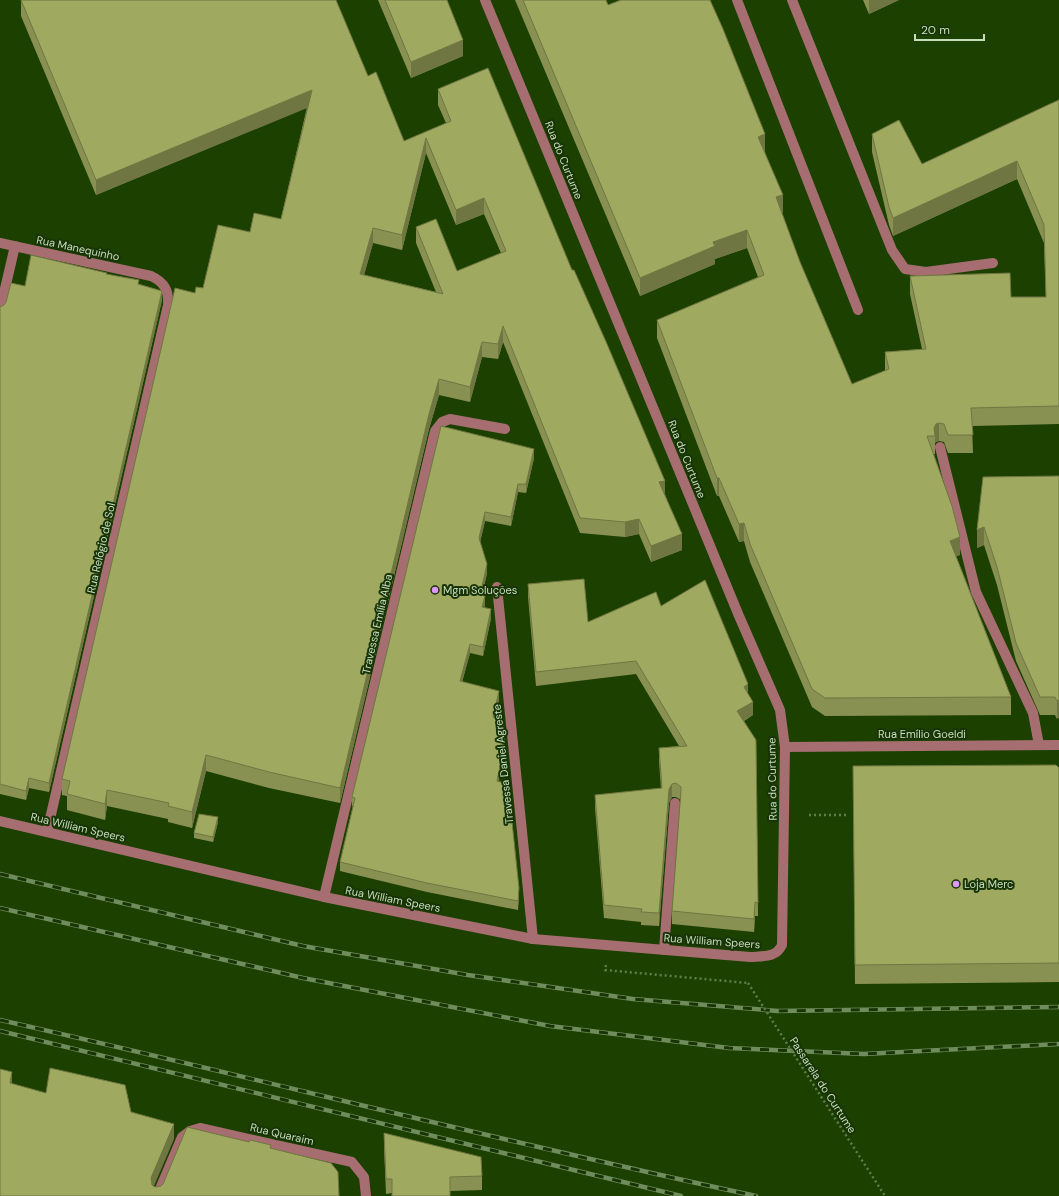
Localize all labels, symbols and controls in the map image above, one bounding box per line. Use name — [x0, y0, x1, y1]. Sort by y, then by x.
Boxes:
scale bar — [915, 16, 984, 42]
text: 20 m — [921, 22, 950, 38]
street label: Rua do Curtume — [542, 119, 586, 201]
street label: Rua Manequinho — [35, 232, 121, 264]
street label: Rua do Curtume — [665, 418, 709, 500]
street label: Rua Relógio de Sol — [84, 501, 118, 595]
street label: Travessa Emília Alba — [359, 573, 395, 675]
place label: Mgm Soluções — [443, 583, 517, 597]
marker: Mgm Soluções — [430, 585, 440, 595]
street label: Travessa Daniel Agreste — [490, 703, 516, 825]
street label: Rua Emílio Goeldi — [878, 727, 966, 741]
street label: Rua do Curtume — [764, 737, 780, 821]
street label: Rua William Speers — [29, 809, 127, 845]
place label: Loja Merc — [964, 877, 1013, 891]
marker: Loja Merc — [951, 879, 961, 889]
street label: Rua William Speers — [344, 883, 442, 915]
street label: Rua William Speers — [663, 931, 761, 951]
street label: Passarela do Curtume — [787, 1034, 859, 1136]
street label: Rua Quaraim — [249, 1120, 315, 1148]

